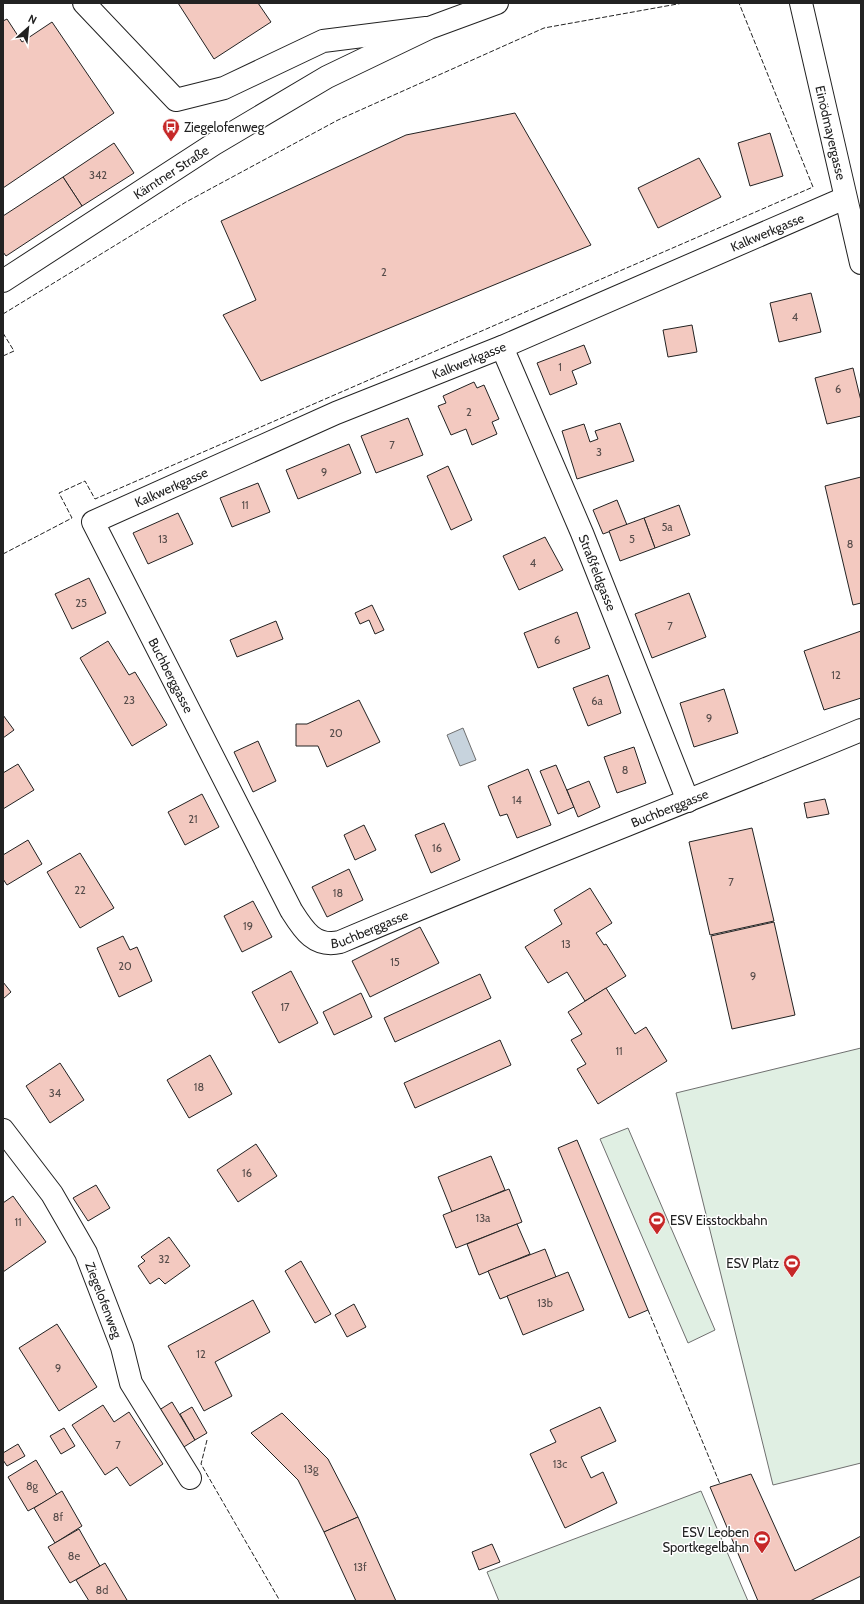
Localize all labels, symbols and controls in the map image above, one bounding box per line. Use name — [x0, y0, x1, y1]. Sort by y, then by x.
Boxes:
north arrow — [8, 8, 48, 48]
text: N — [26, 11, 39, 27]
street label: Einödmayergasse — [812, 84, 850, 182]
bus stop icon: Ziegelofenweg — [161, 117, 181, 142]
place label: Ziegelofenweg — [184, 119, 265, 135]
street label: Kärntner Straße — [130, 142, 212, 202]
house number: 342 — [89, 168, 107, 182]
street label: Kalkwerkgasse — [728, 209, 806, 255]
house number: 2 — [381, 265, 387, 279]
house number: 4 — [792, 310, 799, 324]
street label: Kalkwerkgasse — [430, 338, 509, 382]
house number: 1 — [558, 360, 562, 374]
house number: 6 — [835, 382, 841, 396]
house number: 2 — [466, 405, 472, 419]
house number: 7 — [389, 438, 395, 452]
house number: 3 — [596, 445, 602, 459]
street label: Kalkwerkgasse — [132, 464, 210, 510]
house number: 9 — [321, 465, 327, 479]
house number: 11 — [241, 498, 249, 512]
house number: 5a — [661, 520, 673, 534]
house number: 13 — [158, 532, 168, 546]
street label: Straßfeldgasse — [575, 532, 620, 613]
house number: 5 — [629, 532, 635, 546]
house number: 8 — [847, 537, 853, 551]
house number: 4 — [530, 556, 537, 570]
house number: 25 — [75, 596, 87, 610]
house number: 7 — [667, 619, 673, 633]
house number: 6 — [554, 633, 560, 647]
street label: Buchberggasse — [145, 635, 197, 716]
house number: 12 — [831, 668, 841, 682]
house number: 23 — [123, 693, 135, 707]
house number: 6a — [591, 694, 603, 708]
house number: 9 — [706, 711, 712, 725]
house number: 20 — [329, 726, 343, 740]
house number: 8 — [622, 763, 628, 777]
street label: Buchberggasse — [629, 785, 711, 831]
house number: 14 — [512, 793, 523, 807]
house number: 21 — [188, 812, 198, 826]
house number: 16 — [432, 841, 442, 855]
house number: 7 — [728, 875, 734, 889]
house number: 22 — [74, 883, 86, 897]
house number: 18 — [333, 886, 343, 900]
street label: Buchberggasse — [330, 906, 411, 951]
house number: 19 — [243, 919, 253, 933]
house number: 13 — [561, 937, 571, 951]
house number: 15 — [390, 955, 400, 969]
house number: 20 — [118, 959, 132, 973]
house number: 9 — [750, 969, 756, 983]
house number: 17 — [280, 1000, 290, 1014]
house number: 11 — [615, 1044, 623, 1058]
house number: 18 — [194, 1080, 204, 1094]
house number: 34 — [49, 1086, 62, 1100]
house number: 16 — [242, 1166, 252, 1180]
sports icon: ESV Eisstockbahn — [647, 1210, 667, 1235]
house number: 13a — [476, 1211, 491, 1225]
place label: ESV Eisstockbahn — [670, 1212, 768, 1228]
house number: 11 — [14, 1215, 22, 1229]
house number: 32 — [158, 1252, 170, 1266]
sports icon: ESV Platz — [782, 1253, 802, 1278]
place label: ESV Platz — [726, 1255, 779, 1271]
street label: Ziegelofenweg — [82, 1260, 126, 1341]
house number: 13b — [537, 1296, 553, 1310]
house number: 12 — [196, 1347, 206, 1361]
house number: 9 — [55, 1361, 61, 1375]
house number: 7 — [115, 1438, 121, 1452]
house number: 13c — [553, 1457, 567, 1471]
house number: 13g — [303, 1462, 319, 1476]
house number: 8g — [26, 1479, 39, 1493]
house number: 8f — [53, 1510, 64, 1524]
place label: ESV Leoben Sportkegelbahn — [662, 1524, 749, 1555]
sports icon: ESV Leoben Sportkegelbahn — [752, 1529, 772, 1554]
house number: 8e — [68, 1549, 81, 1563]
house number: 13f — [353, 1560, 367, 1574]
house number: 8d — [96, 1583, 108, 1597]

